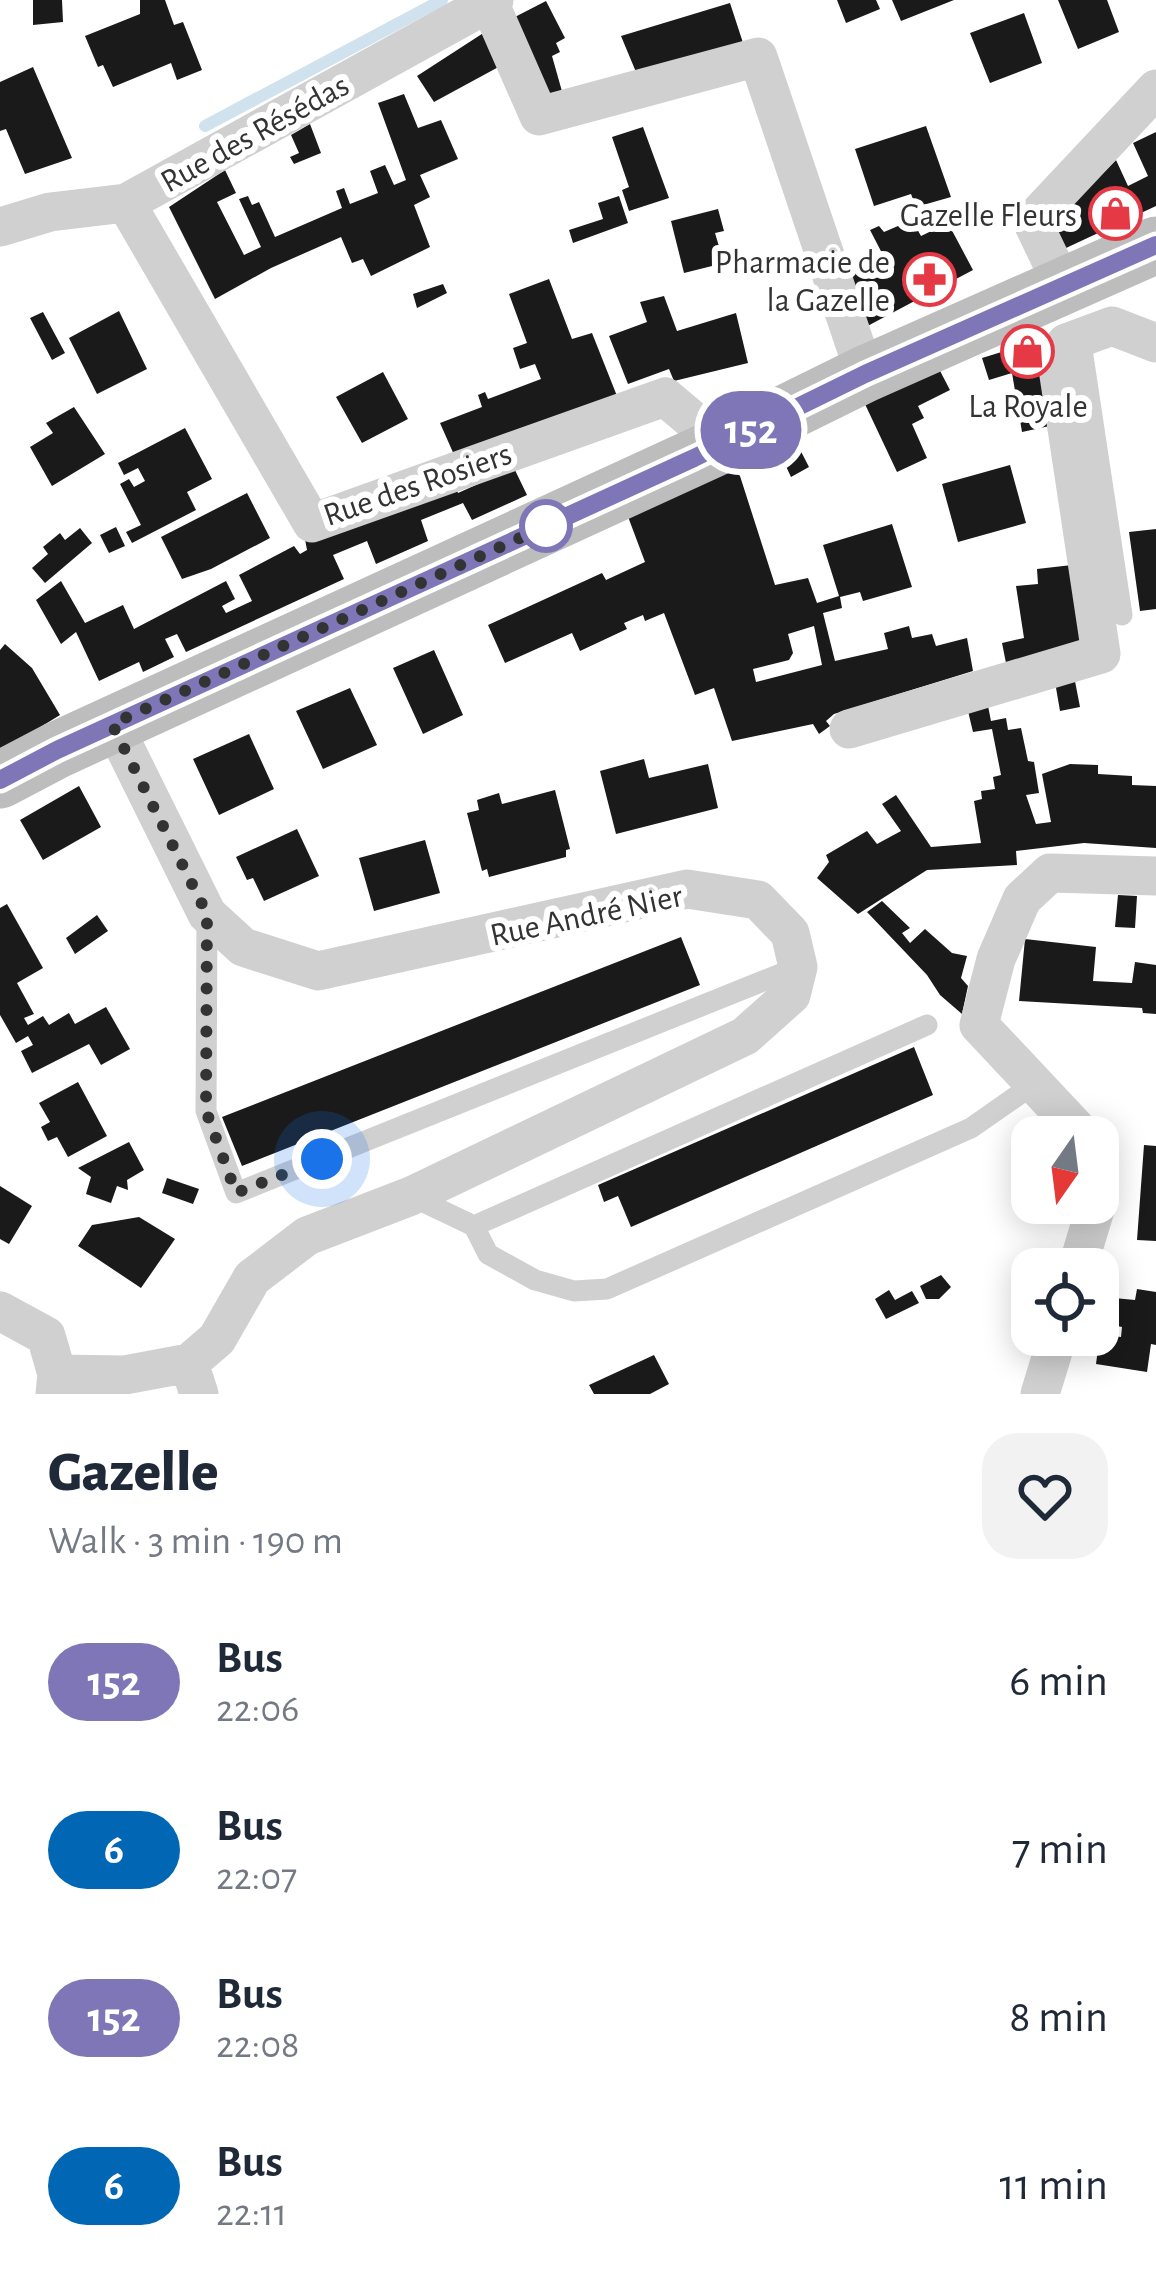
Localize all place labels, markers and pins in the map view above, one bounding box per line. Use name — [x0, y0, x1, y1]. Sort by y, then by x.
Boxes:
shop icon: Gazelle Fleurs — [1088, 186, 1144, 242]
place label: Gazelle Fleurs — [900, 200, 1077, 233]
place label: Pharmacie de la Gazelle — [715, 247, 890, 318]
pharmacy icon: Pharmacie de la Gazelle — [901, 252, 957, 308]
shop icon: La Royale — [1000, 323, 1056, 379]
place label: La Royale — [968, 391, 1088, 424]
unlabelled marker — [521, 501, 571, 551]

